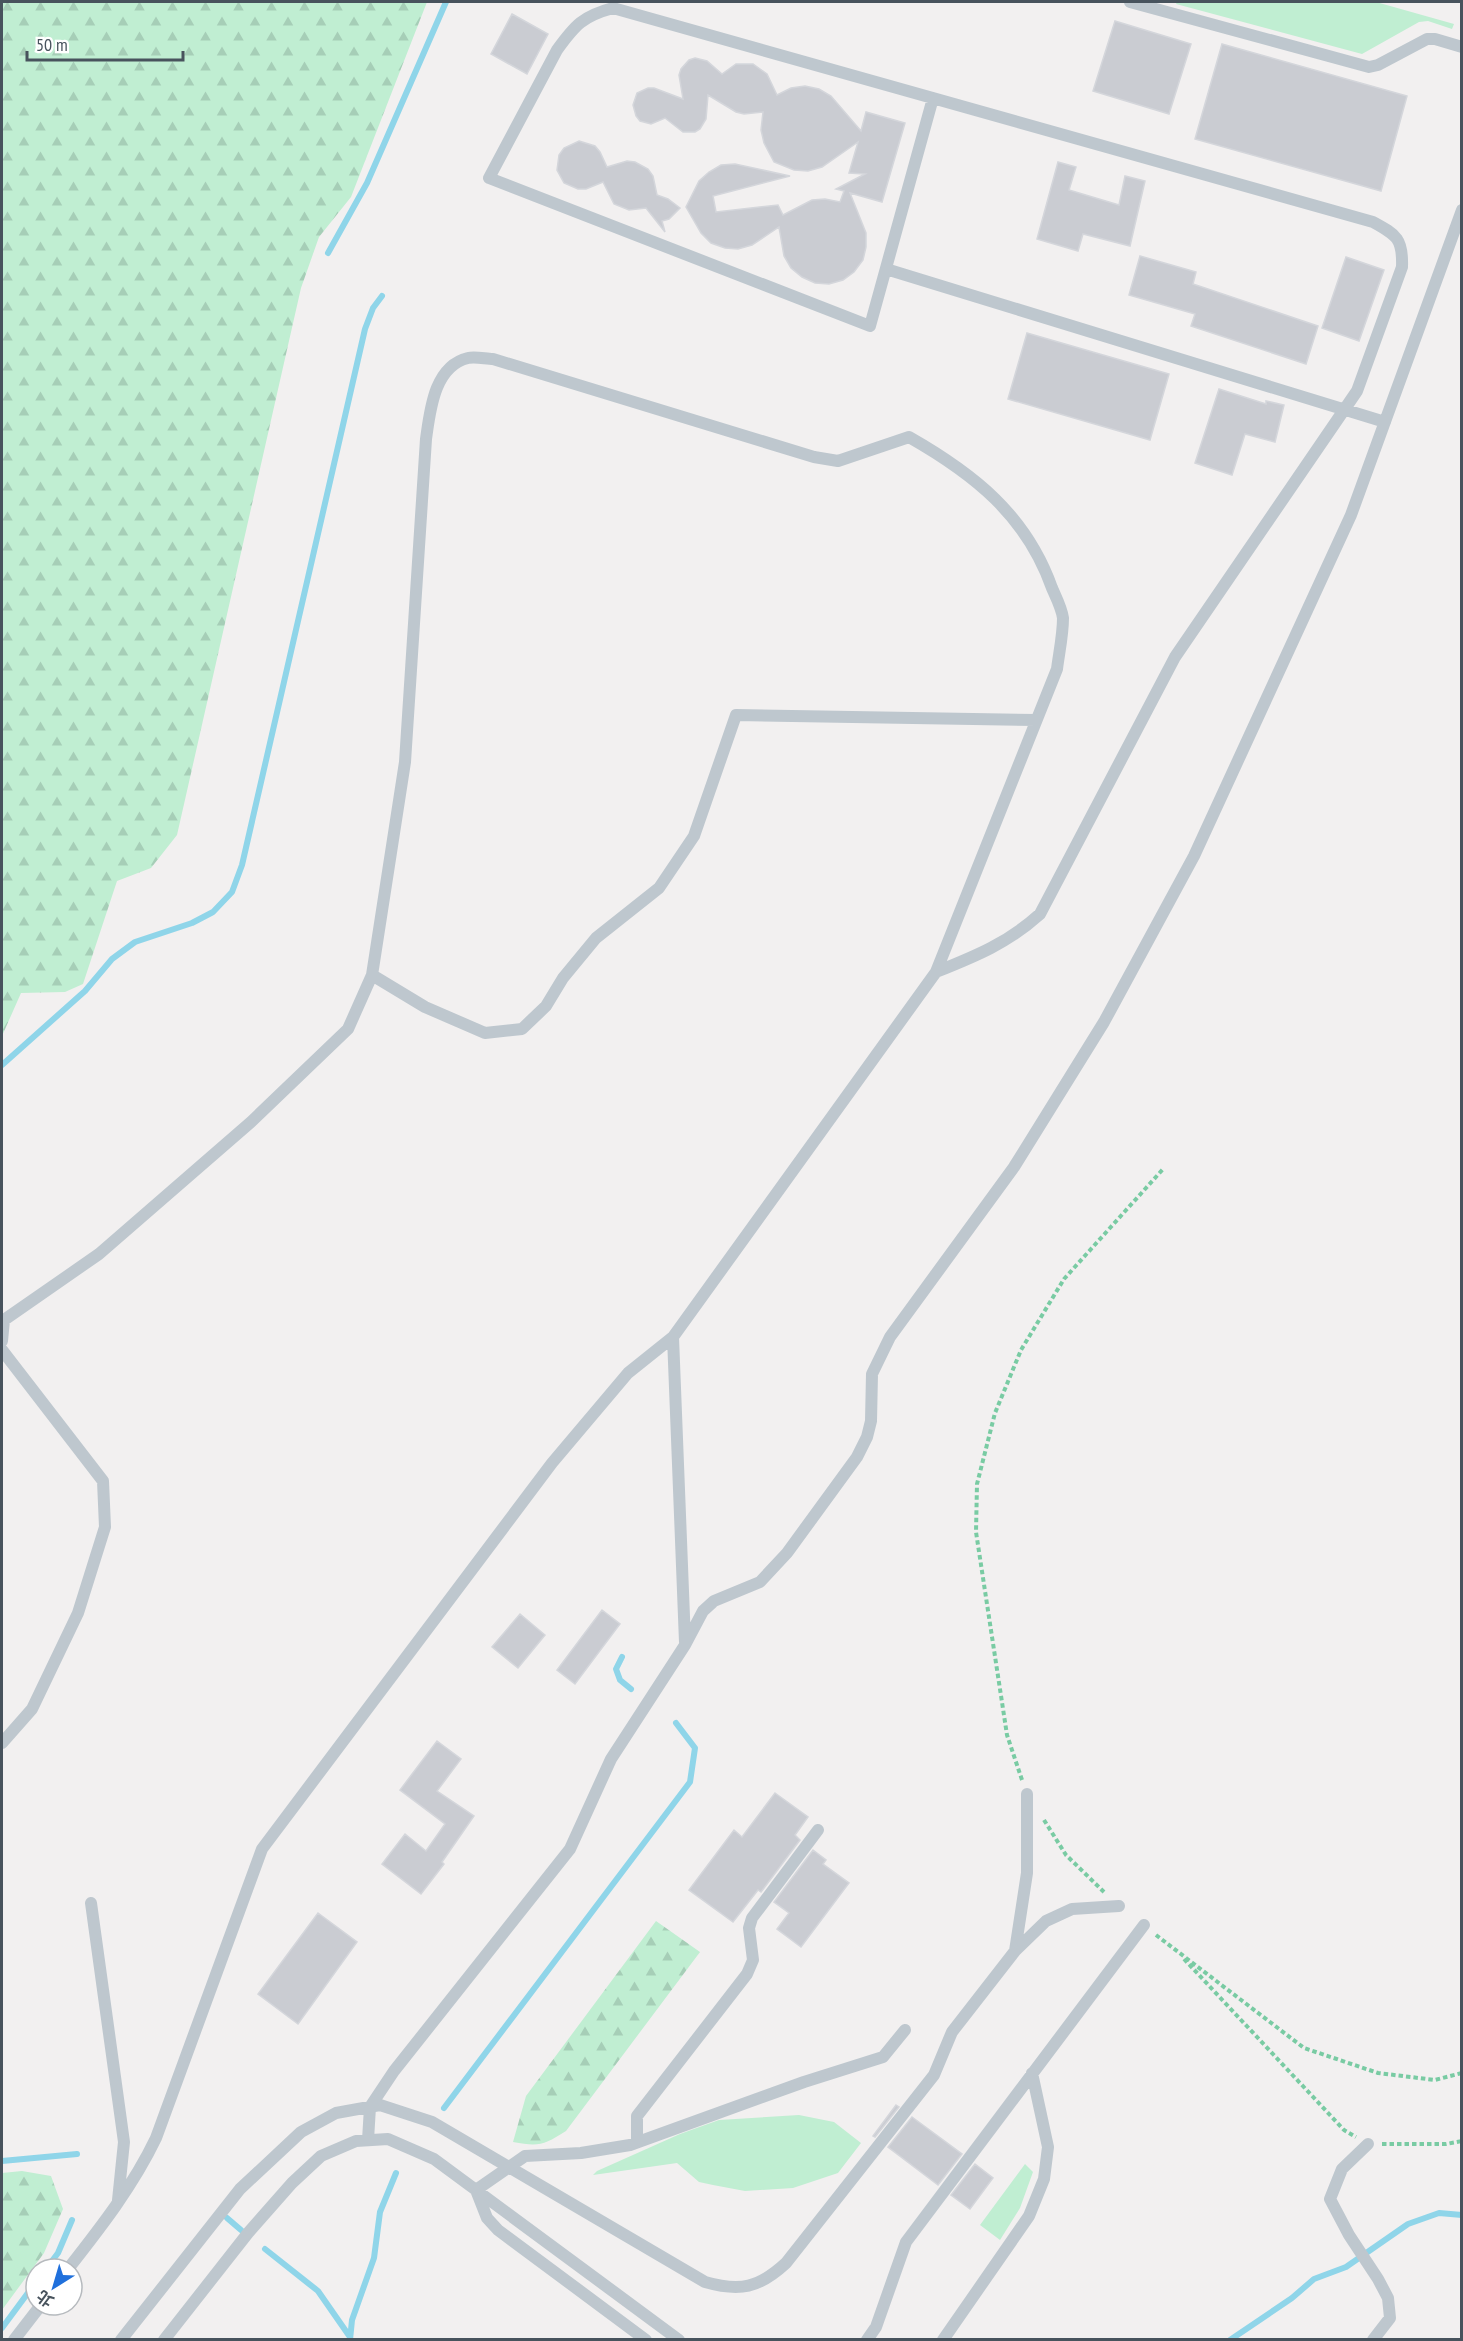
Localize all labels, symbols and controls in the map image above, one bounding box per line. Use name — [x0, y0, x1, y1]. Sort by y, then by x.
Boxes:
scale bar — [27, 24, 183, 62]
text: 50 m — [36, 33, 68, 56]
north arrow — [24, 2257, 84, 2317]
text: 北 — [33, 2286, 57, 2312]

